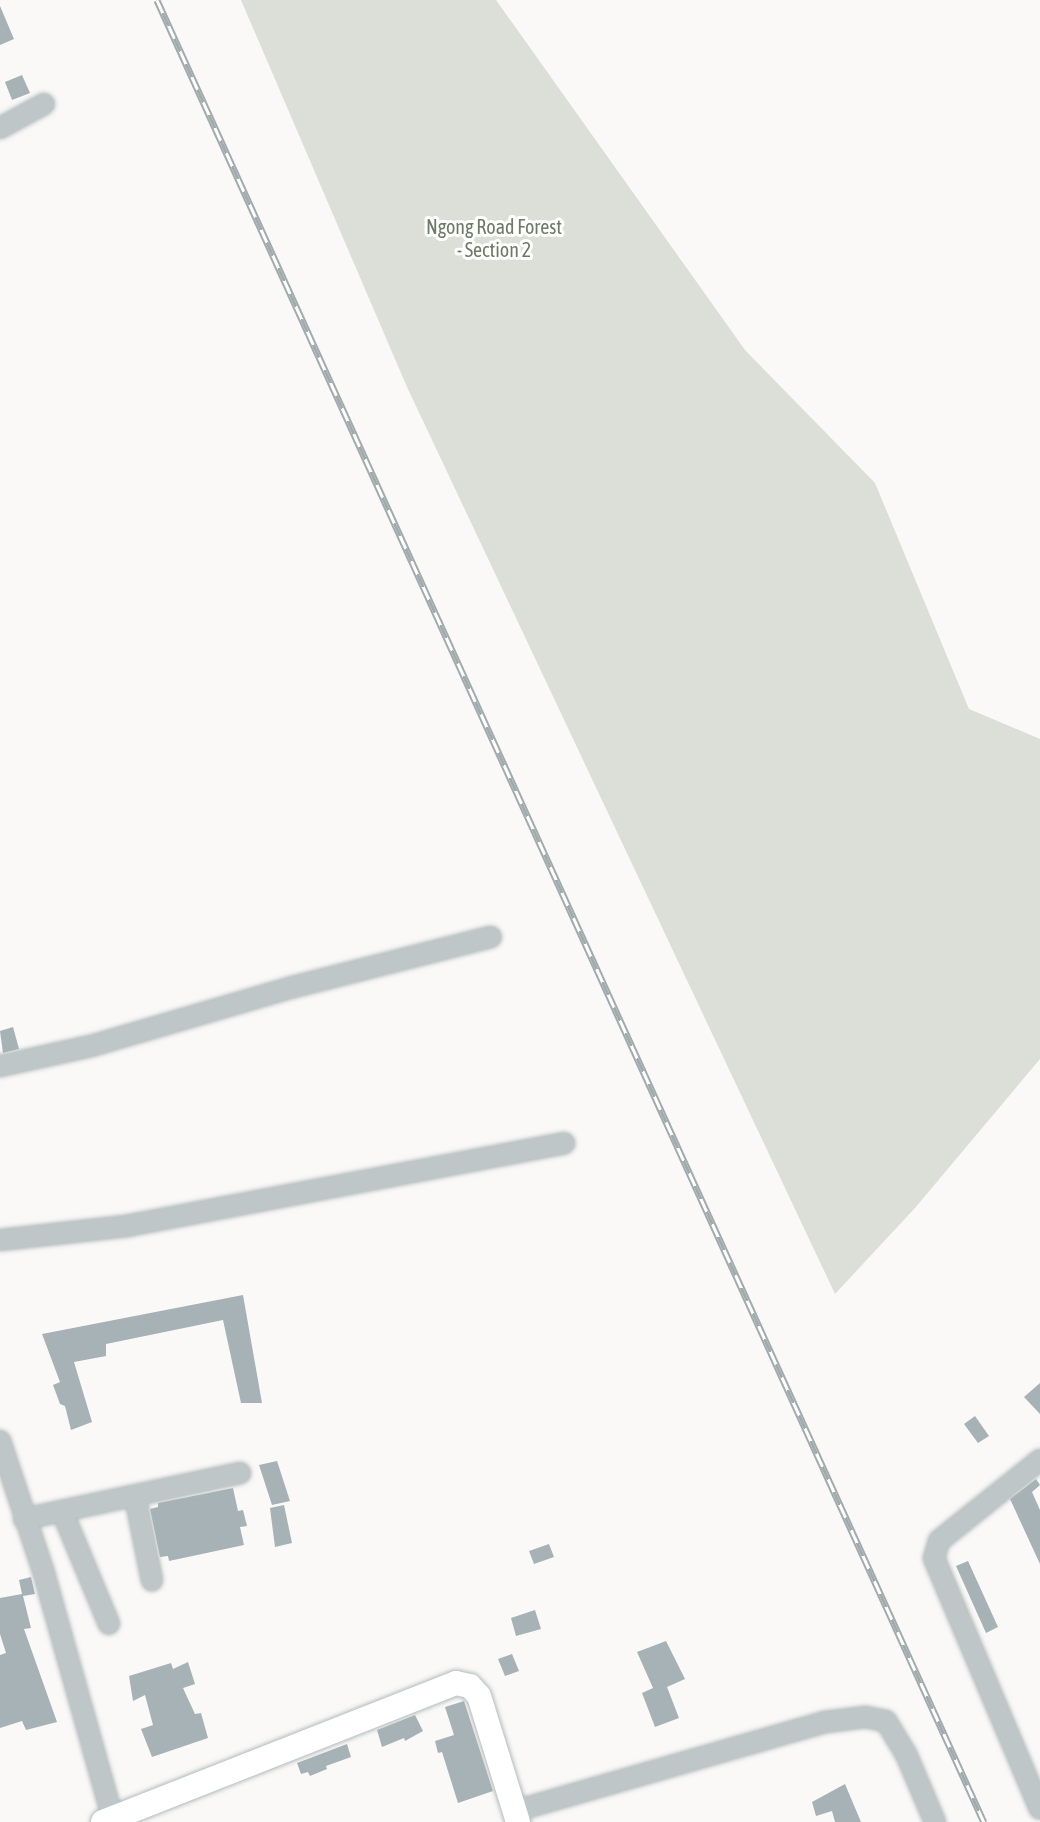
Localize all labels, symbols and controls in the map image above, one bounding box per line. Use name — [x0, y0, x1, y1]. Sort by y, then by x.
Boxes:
park label: Ngong Road Forest - Section 2 — [426, 214, 562, 261]

